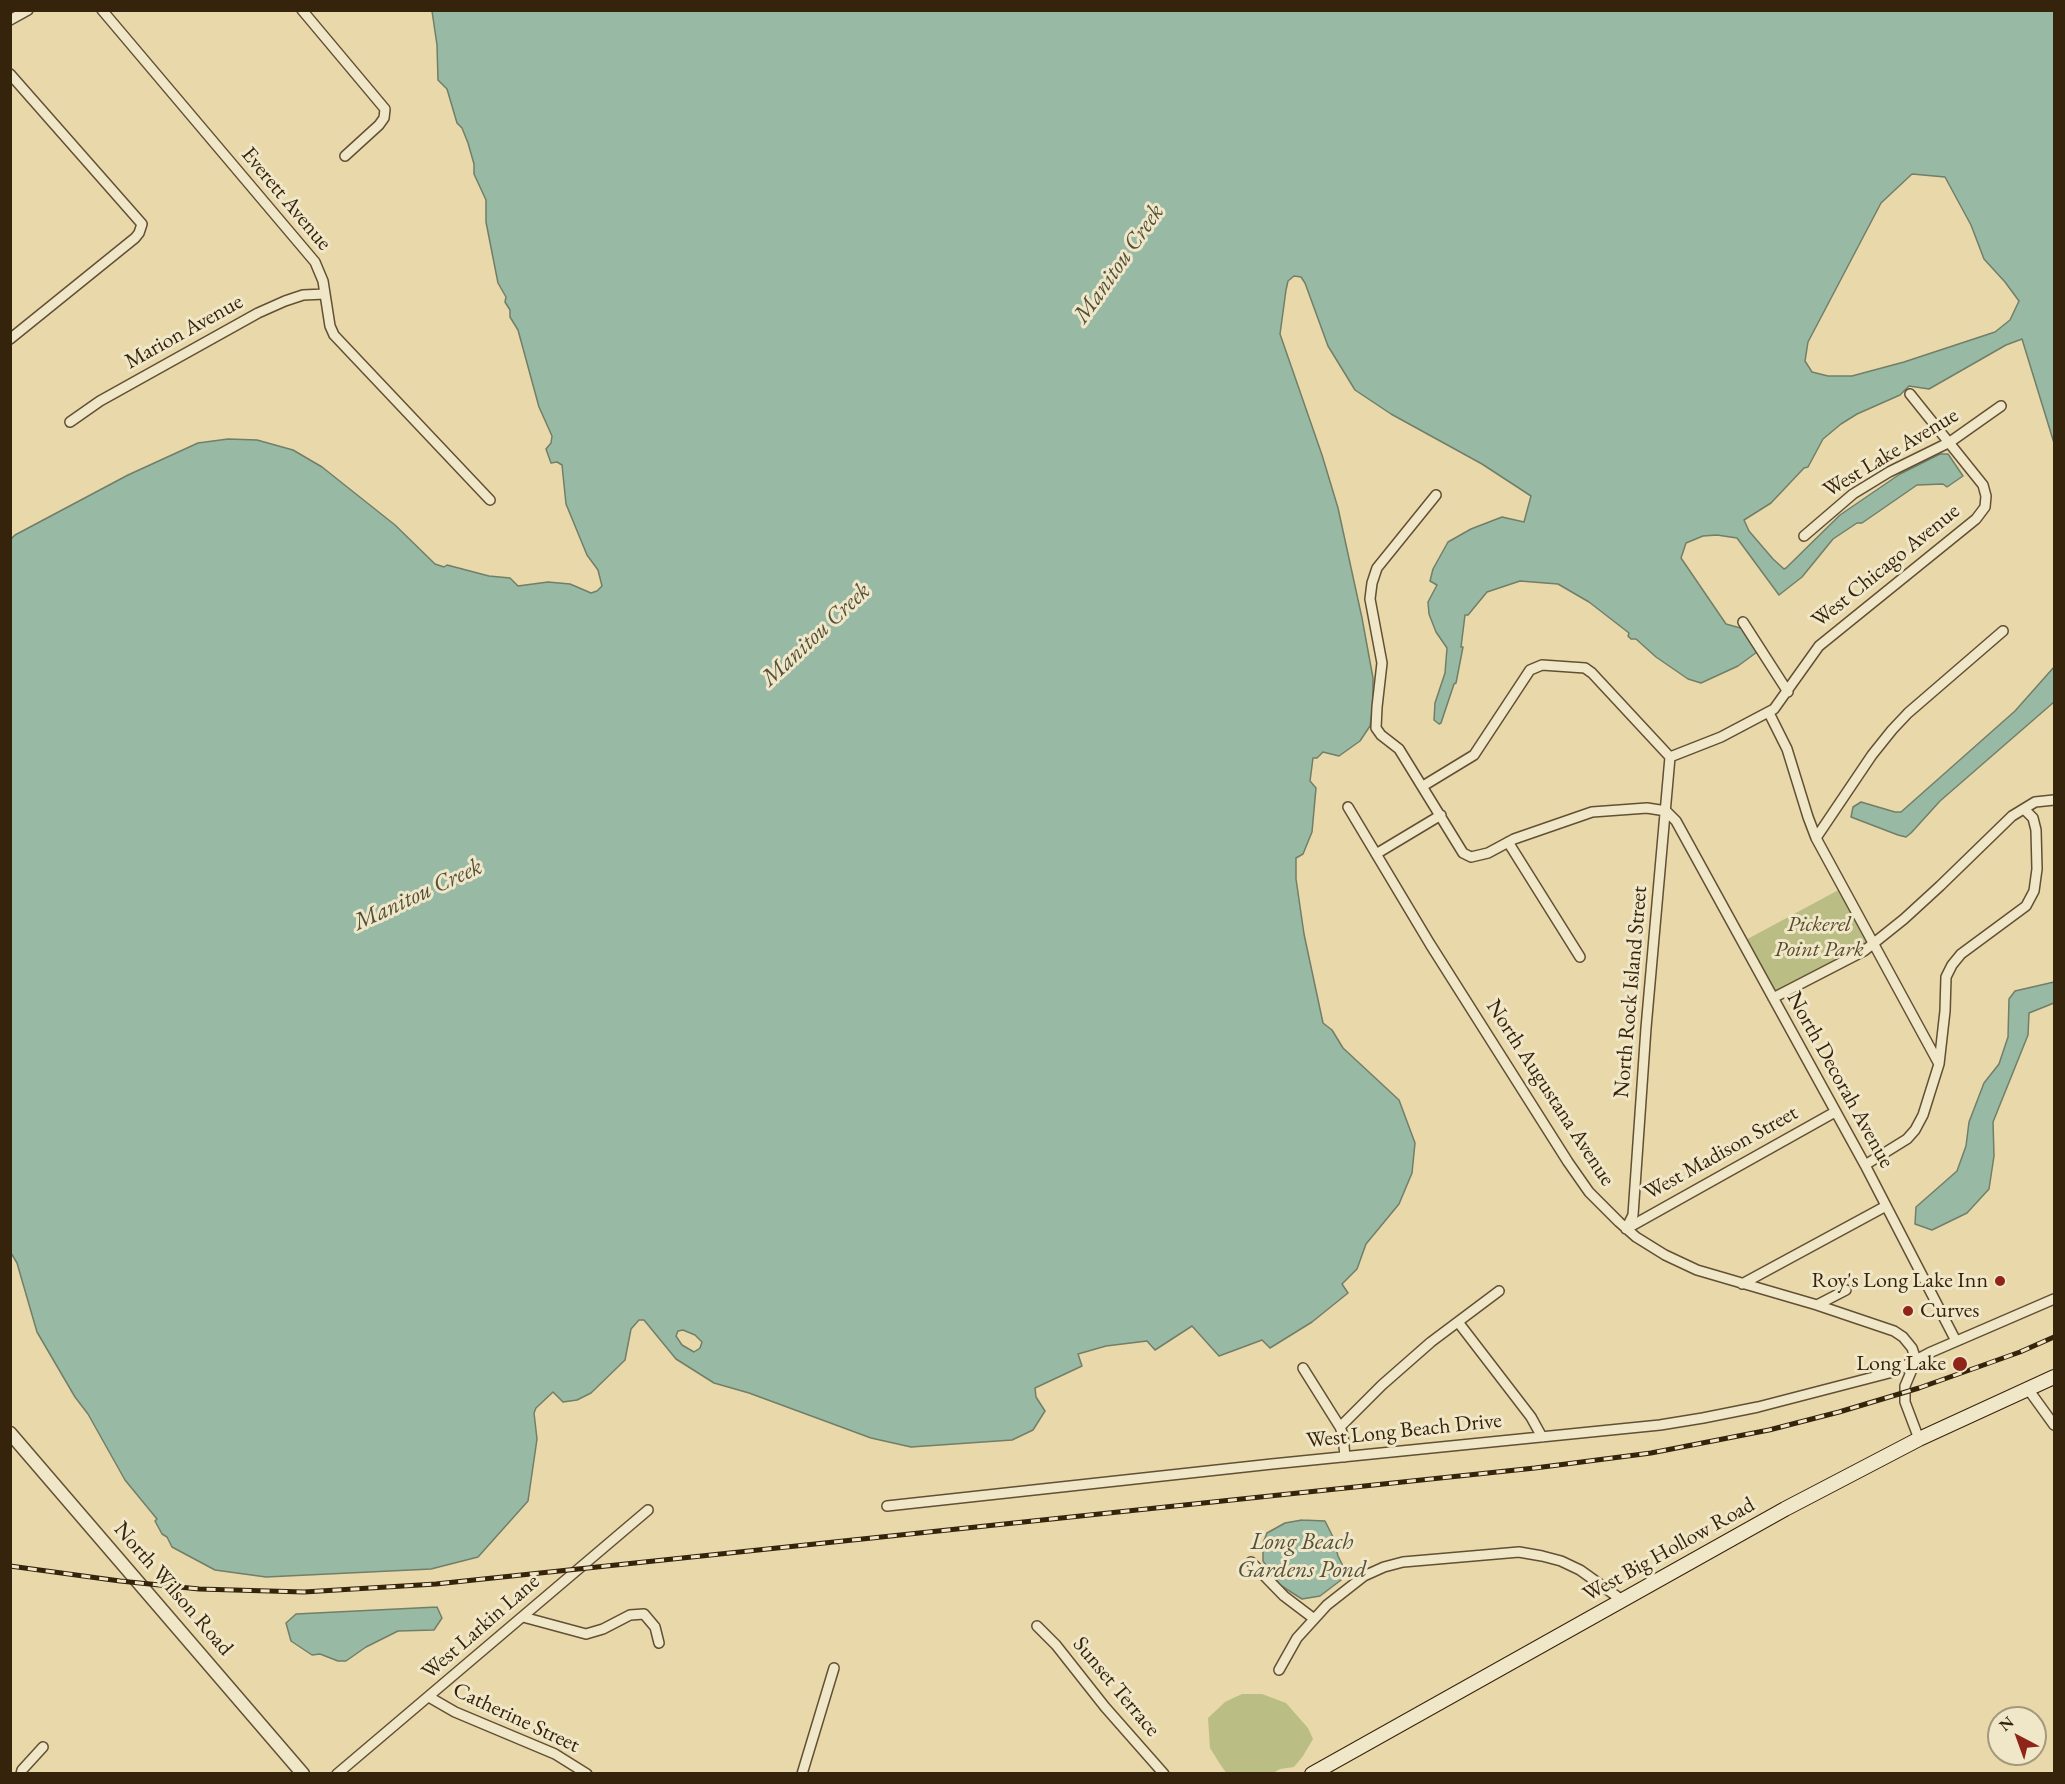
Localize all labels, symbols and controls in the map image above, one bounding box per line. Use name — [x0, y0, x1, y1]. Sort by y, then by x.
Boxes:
street label: Everett Avenue — [235, 142, 337, 256]
water label: Manitou Creek — [1067, 199, 1171, 329]
street label: Marion Avenue — [120, 289, 248, 375]
street label: West Lake Avenue — [1819, 402, 1963, 504]
street label: West Chicago Avenue — [1807, 498, 1965, 634]
water label: Manitou Creek — [755, 577, 877, 693]
water label: Manitou Creek — [349, 853, 487, 937]
street label: North Rock Island Street — [1609, 885, 1653, 1099]
park label: Pickerel Point Park — [1774, 912, 1864, 963]
street label: North Decorah Avenue — [1781, 987, 1899, 1173]
street label: North Augustana Avenue — [1480, 995, 1620, 1191]
street label: West Madison Street — [1639, 1100, 1803, 1206]
place label: Roy's Long Lake Inn — [1811, 1268, 1988, 1294]
marker: Roy's Long Lake Inn — [1993, 1274, 2007, 1288]
place label: Curves — [1920, 1298, 1979, 1324]
marker: Curves — [1901, 1304, 1915, 1318]
place label: Long Lake — [1856, 1351, 1946, 1377]
marker: Long Lake — [1951, 1355, 1969, 1373]
street label: West Long Beach Drive — [1305, 1408, 1503, 1454]
street label: West Big Hollow Road — [1579, 1492, 1759, 1608]
street label: North Wilson Road — [108, 1517, 238, 1661]
water label: Long Beach Gardens Pond — [1237, 1528, 1367, 1584]
street label: West Larkin Lane — [417, 1569, 545, 1685]
street label: Sunset Terrace — [1067, 1632, 1165, 1742]
street label: Catherine Street — [448, 1677, 584, 1759]
north arrow — [1987, 1706, 2047, 1766]
text: N — [1994, 1711, 2018, 1736]

